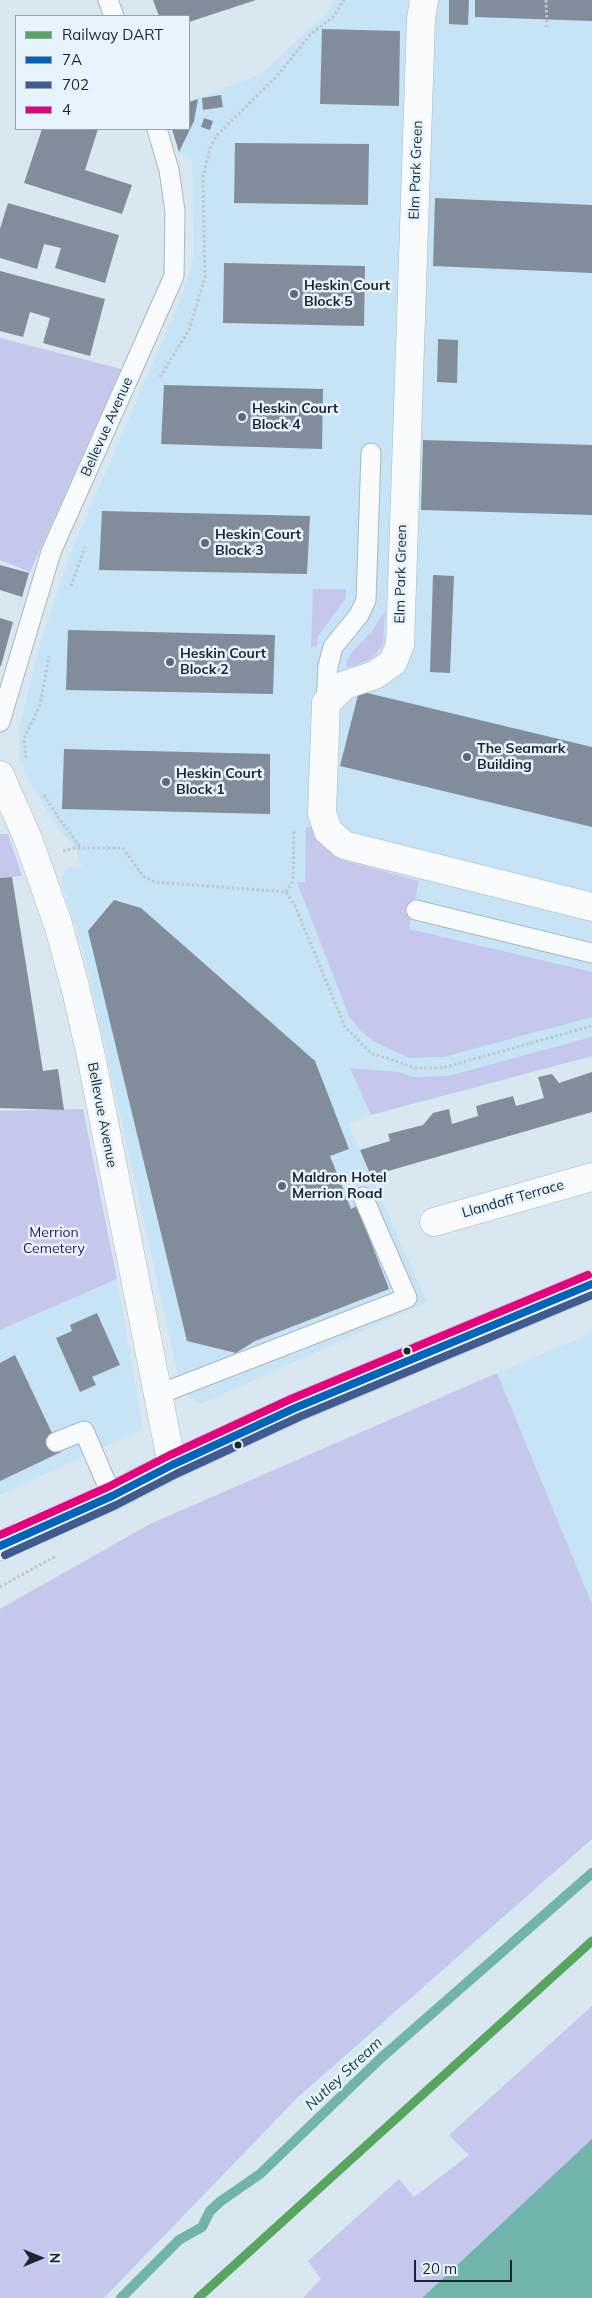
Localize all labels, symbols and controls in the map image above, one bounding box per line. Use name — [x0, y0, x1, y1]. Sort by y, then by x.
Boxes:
legend — [15, 15, 190, 130]
text: Railway DART — [62, 25, 163, 44]
text: 7A — [62, 50, 82, 69]
text: 702 — [62, 75, 89, 94]
text: 4 — [62, 100, 71, 119]
street label: Elm Park Green — [406, 120, 426, 220]
place label: Heskin Court Block 5 — [304, 278, 390, 310]
marker: Heskin Court Block 5 — [288, 288, 300, 300]
street label: Bellevue Avenue — [78, 375, 136, 479]
place label: Heskin Court Block 4 — [252, 401, 338, 434]
marker: Heskin Court Block 4 — [236, 411, 248, 423]
street label: Elm Park Green — [392, 524, 410, 624]
place label: Heskin Court Block 3 — [215, 527, 301, 560]
marker: Heskin Court Block 3 — [199, 537, 211, 549]
place label: Heskin Court Block 2 — [180, 646, 266, 679]
marker: Heskin Court Block 2 — [164, 656, 176, 668]
place label: The Seamark Building — [477, 741, 565, 774]
marker: The Seamark Building — [461, 751, 473, 763]
place label: Heskin Court Block 1 — [176, 766, 262, 799]
marker: Heskin Court Block 1 — [160, 776, 172, 788]
street label: Bellevue Avenue — [84, 1061, 120, 1169]
place label: Maldron Hotel Merrion Road — [292, 1170, 387, 1202]
street label: Llandaff Terrace — [460, 1176, 566, 1222]
marker: Maldron Hotel Merrion Road — [276, 1180, 288, 1192]
park label: Merrion Cemetery — [23, 1225, 85, 1258]
unlabelled marker — [402, 1346, 412, 1356]
unlabelled marker — [233, 1440, 243, 1450]
water label: Nutley Stream — [302, 2034, 386, 2114]
north arrow — [15, 2233, 65, 2283]
scale bar — [417, 2250, 514, 2282]
text: N — [46, 2253, 64, 2263]
text: 20 m — [422, 2259, 457, 2278]

